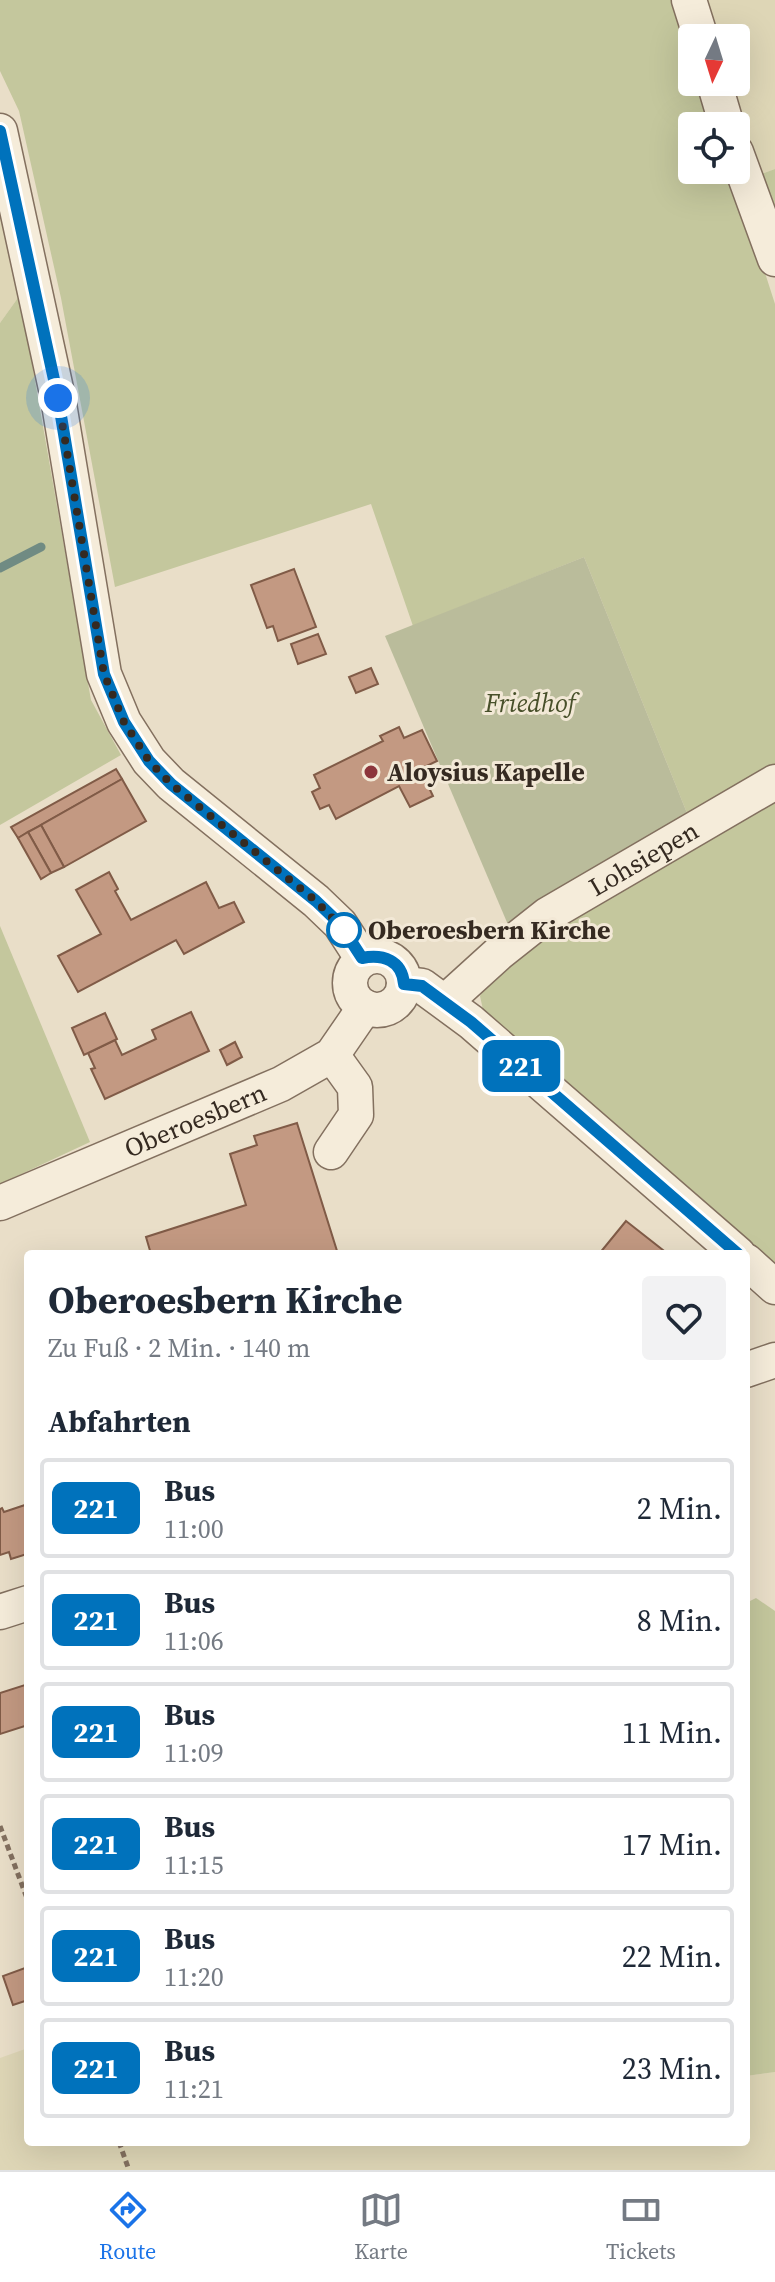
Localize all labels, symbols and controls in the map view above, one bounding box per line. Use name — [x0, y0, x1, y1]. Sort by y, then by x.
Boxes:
north arrow — [678, 24, 750, 96]
map controls — [678, 24, 750, 184]
button: locate — [678, 112, 750, 184]
your location — [38, 378, 78, 418]
park label: Friedhof — [484, 685, 581, 721]
place label: Aloysius Kapelle — [387, 754, 585, 790]
marker: Aloysius Kapelle — [362, 763, 380, 781]
street label: Lohsiepen — [582, 812, 705, 905]
place label: Oberoesbern Kirche — [368, 912, 611, 948]
marker: Oberoesbern Kirche — [327, 913, 361, 947]
line badge: 221 — [475, 1040, 567, 1092]
text: 221 — [498, 1047, 544, 1085]
street label: Oberoesbern — [119, 1074, 272, 1166]
text: Oberoesbern Kirche — [48, 1274, 403, 1326]
button: heart — [642, 1276, 726, 1360]
text: Zu Fuß · 2 Min. · 140 m — [48, 1330, 310, 1366]
text: Abfahrten — [48, 1401, 191, 1442]
text: Bus — [164, 1470, 215, 1511]
text: 2 Min. — [637, 1488, 722, 1529]
text: 221 — [73, 1489, 119, 1527]
text: 11:00 — [164, 1511, 224, 1547]
text: Bus — [164, 1582, 215, 1623]
text: 8 Min. — [637, 1600, 722, 1641]
text: 221 — [73, 1601, 119, 1639]
text: 11:06 — [164, 1623, 224, 1659]
text: Bus — [164, 1694, 215, 1735]
text: 11 Min. — [622, 1712, 722, 1753]
text: 221 — [73, 1713, 119, 1751]
text: 11:09 — [164, 1735, 224, 1771]
text: Bus — [164, 1806, 215, 1847]
text: 17 Min. — [622, 1824, 722, 1865]
text: 221 — [73, 1825, 119, 1863]
text: 11:15 — [164, 1847, 224, 1883]
text: Bus — [164, 1918, 215, 1959]
text: 22 Min. — [622, 1936, 722, 1977]
text: 221 — [73, 1937, 119, 1975]
text: 11:20 — [164, 1959, 224, 1995]
text: Bus — [164, 2030, 215, 2071]
text: 23 Min. — [622, 2048, 722, 2089]
text: 221 — [73, 2049, 119, 2087]
text: 11:21 — [164, 2071, 224, 2107]
tab: Route — [99, 2188, 156, 2266]
tab: Karte — [354, 2188, 408, 2266]
tab: Tickets — [606, 2188, 676, 2266]

